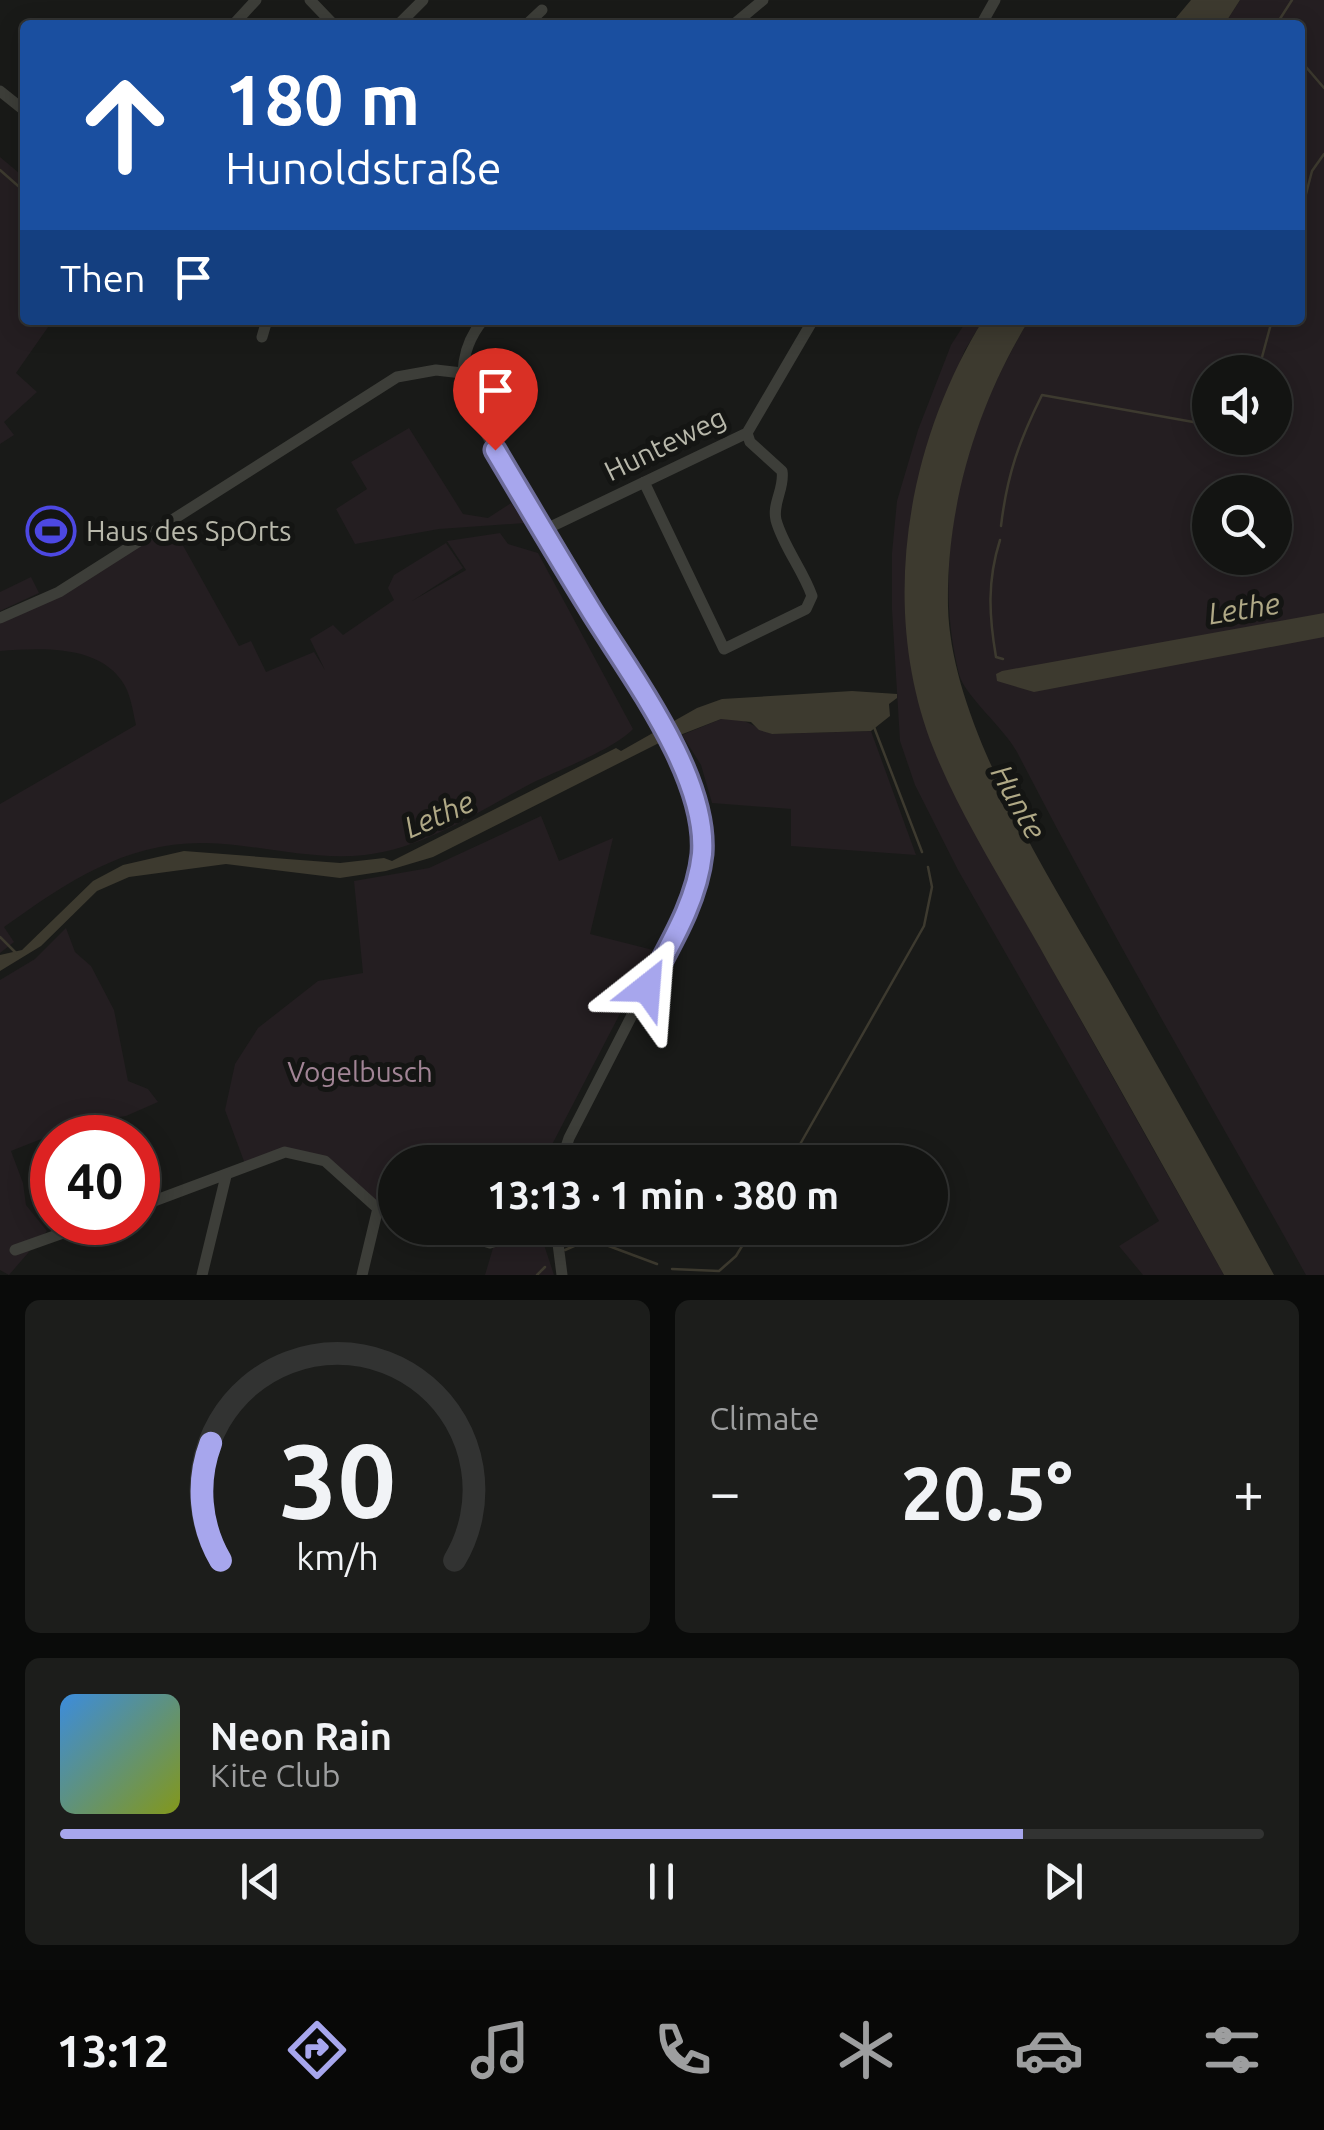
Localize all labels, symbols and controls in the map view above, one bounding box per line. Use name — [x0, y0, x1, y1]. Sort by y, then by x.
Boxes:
icon: ahead — [60, 60, 190, 190]
text: 180 m — [225, 60, 420, 138]
text: Hunoldstraße — [225, 142, 502, 193]
icon: arrive — [166, 250, 221, 305]
text: Then — [60, 257, 146, 299]
pin — [453, 348, 538, 451]
map controls — [1192, 355, 1292, 575]
button: sound — [1192, 355, 1292, 455]
icon: arrive — [468, 363, 523, 418]
street label: Hunteweg — [599, 401, 731, 486]
button: search — [1192, 475, 1292, 575]
sports icon: Haus des SpOrts — [25, 505, 77, 557]
place label: Haus des SpOrts — [86, 515, 291, 546]
water label: Lethe — [1206, 586, 1282, 630]
water label: Hunte — [985, 758, 1053, 845]
water label: Lethe — [399, 784, 478, 844]
position arrow — [595, 936, 699, 1040]
park label: Vogelbusch — [287, 1056, 433, 1087]
speed limit sign: 40 — [30, 1115, 160, 1245]
text: 13:13 · 1 min · 380 m — [487, 1174, 839, 1216]
text: Climate — [710, 1400, 820, 1436]
text: 30 — [279, 1421, 396, 1538]
text: 20.5° — [901, 1450, 1073, 1534]
text: − — [710, 1461, 741, 1522]
text: + — [1233, 1461, 1264, 1522]
text: km/h — [296, 1537, 379, 1577]
text: Neon Rain — [210, 1715, 392, 1757]
text: Kite Club — [210, 1757, 340, 1793]
icon: previous — [233, 1854, 288, 1909]
icon: pause — [634, 1854, 689, 1909]
icon: next — [1036, 1854, 1091, 1909]
icon: directions — [282, 2015, 352, 2085]
icon: music — [465, 2015, 535, 2085]
icon: phone — [648, 2015, 718, 2085]
icon: climate — [831, 2015, 901, 2085]
icon: car — [1014, 2015, 1084, 2085]
icon: filters — [1197, 2015, 1267, 2085]
text: 13:12 — [57, 2025, 169, 2076]

